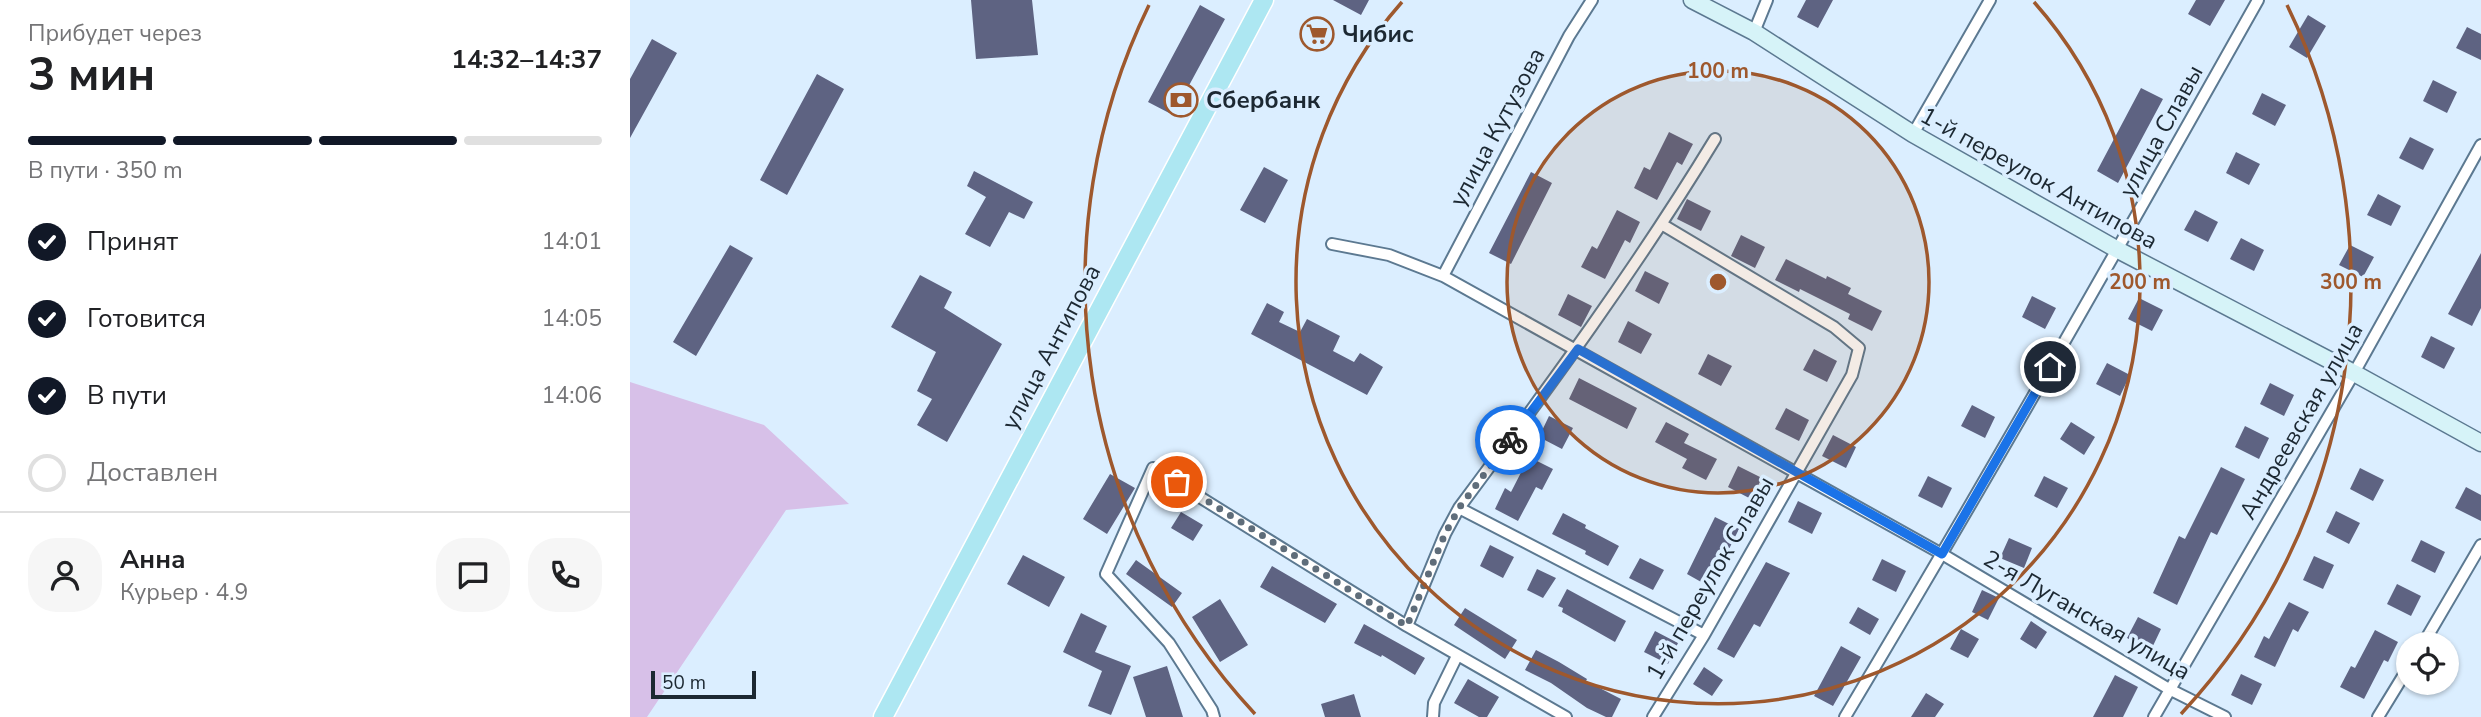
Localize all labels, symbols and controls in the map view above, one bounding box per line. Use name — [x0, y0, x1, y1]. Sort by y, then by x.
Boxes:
supermarket icon: Чибис — [1298, 15, 1336, 53]
text: Прибудет через — [28, 18, 202, 49]
place label: Чибис — [1342, 18, 1414, 50]
text: 14:32–14:37 — [451, 42, 602, 77]
street label: улица Кутузова — [1442, 42, 1552, 212]
text: 3 мин — [28, 43, 155, 106]
text: 100 m — [1687, 57, 1749, 85]
street label: улица Славы — [2111, 59, 2211, 203]
bank icon: Сбербанк — [1162, 81, 1200, 119]
place label: Сбербанк — [1206, 84, 1321, 116]
street label: 1-й переулок Антипова — [1915, 99, 2163, 257]
text: В пути · 350 m — [28, 155, 183, 186]
icon: check — [28, 223, 66, 261]
text: Принят — [87, 224, 178, 259]
text: 14:01 — [542, 226, 602, 257]
street label: улица Антипова — [994, 259, 1108, 435]
text: 200 m — [2109, 268, 2171, 296]
text: 300 m — [2320, 268, 2382, 296]
centre of rings — [1706, 270, 1730, 294]
icon: check — [28, 300, 66, 338]
text: Готовится — [87, 301, 206, 336]
text: 14:05 — [542, 303, 602, 334]
street label: Андреевская улица — [2232, 317, 2370, 525]
pin — [2020, 337, 2080, 397]
icon: home — [2031, 348, 2069, 386]
icon: check — [28, 377, 66, 415]
text: В пути — [87, 378, 167, 413]
text: 14:06 — [542, 380, 602, 411]
courier — [1475, 405, 1545, 475]
icon: bike — [1491, 421, 1529, 459]
pin — [1147, 452, 1207, 512]
text: Доставлен — [87, 455, 218, 490]
icon: bag — [1158, 463, 1196, 501]
street label: 1-й переулок Славы — [1639, 470, 1781, 686]
button: person — [28, 538, 102, 612]
button: chat — [436, 538, 510, 612]
button: phone — [528, 538, 602, 612]
text: Анна — [120, 542, 186, 577]
street label: 2-я Луганская улица — [1977, 543, 2197, 687]
text: Курьер · 4.9 — [120, 577, 248, 608]
map controls — [2396, 632, 2459, 695]
button: locate — [2396, 632, 2459, 695]
scale bar — [651, 668, 756, 700]
text: 50 m — [662, 670, 706, 696]

